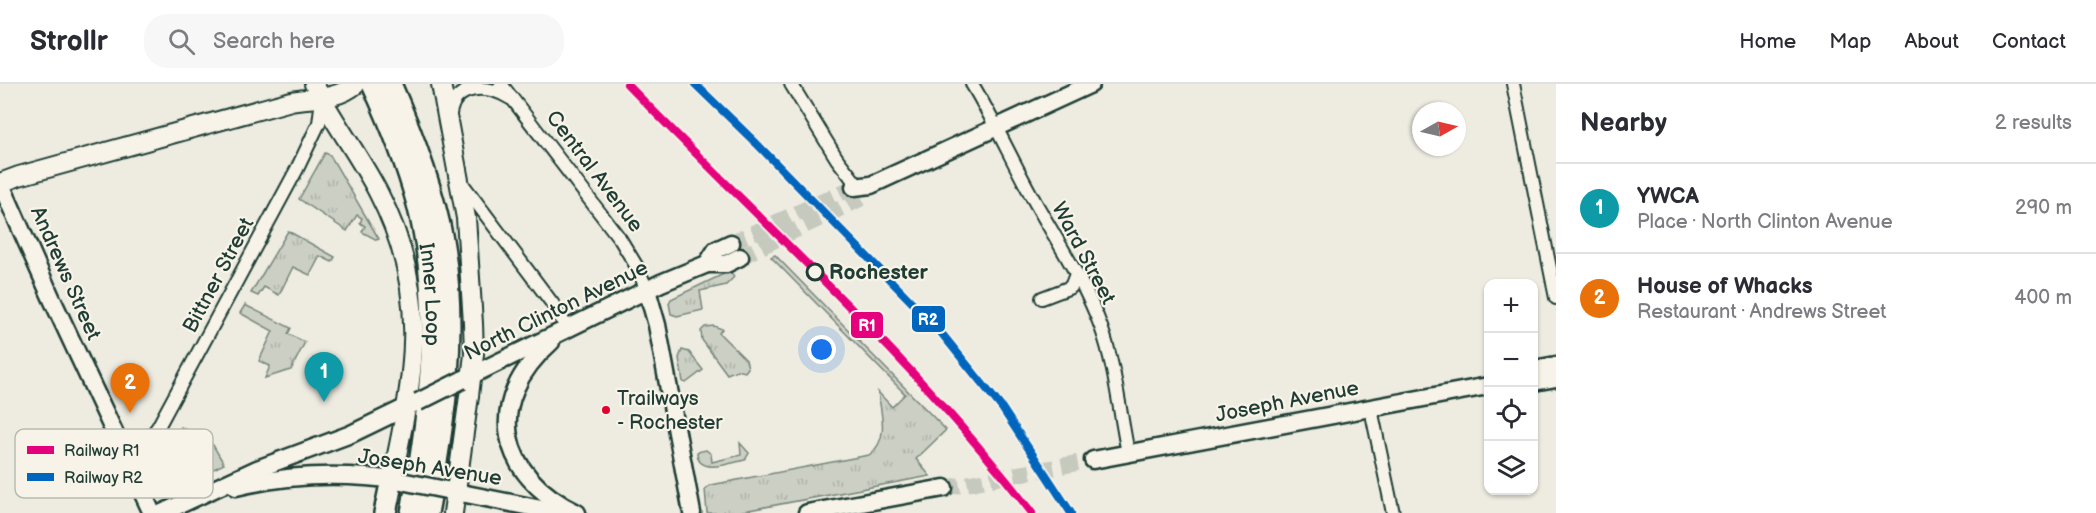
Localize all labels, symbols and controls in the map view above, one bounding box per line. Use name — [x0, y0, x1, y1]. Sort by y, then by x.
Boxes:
search box — [144, 14, 564, 68]
text: Strollr — [30, 25, 108, 58]
icon: search — [165, 25, 198, 58]
text: Search here — [213, 28, 335, 55]
text: Home — [1739, 29, 1796, 54]
text: Map — [1829, 29, 1871, 54]
text: About — [1904, 29, 1959, 54]
text: Contact — [1992, 29, 2066, 54]
north arrow — [1412, 102, 1466, 156]
street label: Central Avenue — [541, 106, 648, 237]
text: Nearby — [1580, 108, 1667, 139]
text: 2 results — [1995, 111, 2072, 135]
text: YWCA — [1637, 183, 1699, 210]
text: 1 — [1595, 196, 1604, 220]
text: 290 m — [2015, 196, 2072, 220]
street label: Ward Street — [1046, 198, 1121, 309]
street label: Andrews Street — [25, 202, 106, 344]
text: Place · North Clinton Avenue — [1637, 210, 1893, 234]
street label: Bittner Street — [178, 213, 260, 337]
street label: Inner Loop — [413, 241, 445, 346]
street label: North Clinton Avenue — [460, 255, 652, 366]
place label: Rochester — [829, 260, 928, 285]
marker: Rochester — [806, 263, 824, 281]
text: House of Whacks — [1637, 273, 1813, 300]
map controls — [1484, 279, 1538, 495]
button: + — [1484, 279, 1538, 333]
text: 2 — [1594, 286, 1605, 310]
text: 400 m — [2014, 286, 2072, 310]
text: Restaurant · Andrews Street — [1637, 300, 1886, 324]
line badge: R2 — [911, 305, 946, 333]
line badge: R1 — [850, 311, 884, 339]
text: R2 — [918, 311, 939, 330]
text: R1 — [858, 317, 876, 336]
button: − — [1484, 333, 1538, 387]
your location — [807, 335, 836, 364]
pin: 1 — [304, 352, 344, 402]
pin: 2 — [110, 364, 150, 413]
street label: Joseph Avenue — [1213, 375, 1361, 428]
place label: Trailways - Rochester — [617, 387, 723, 435]
button: locate — [1484, 387, 1538, 441]
marker: Trailways - Rochester — [600, 404, 612, 416]
legend — [15, 429, 213, 498]
button: layers — [1484, 441, 1538, 495]
text: Railway R1 — [64, 442, 140, 461]
street label: Joseph Avenue — [356, 444, 504, 491]
text: Railway R2 — [64, 469, 143, 488]

